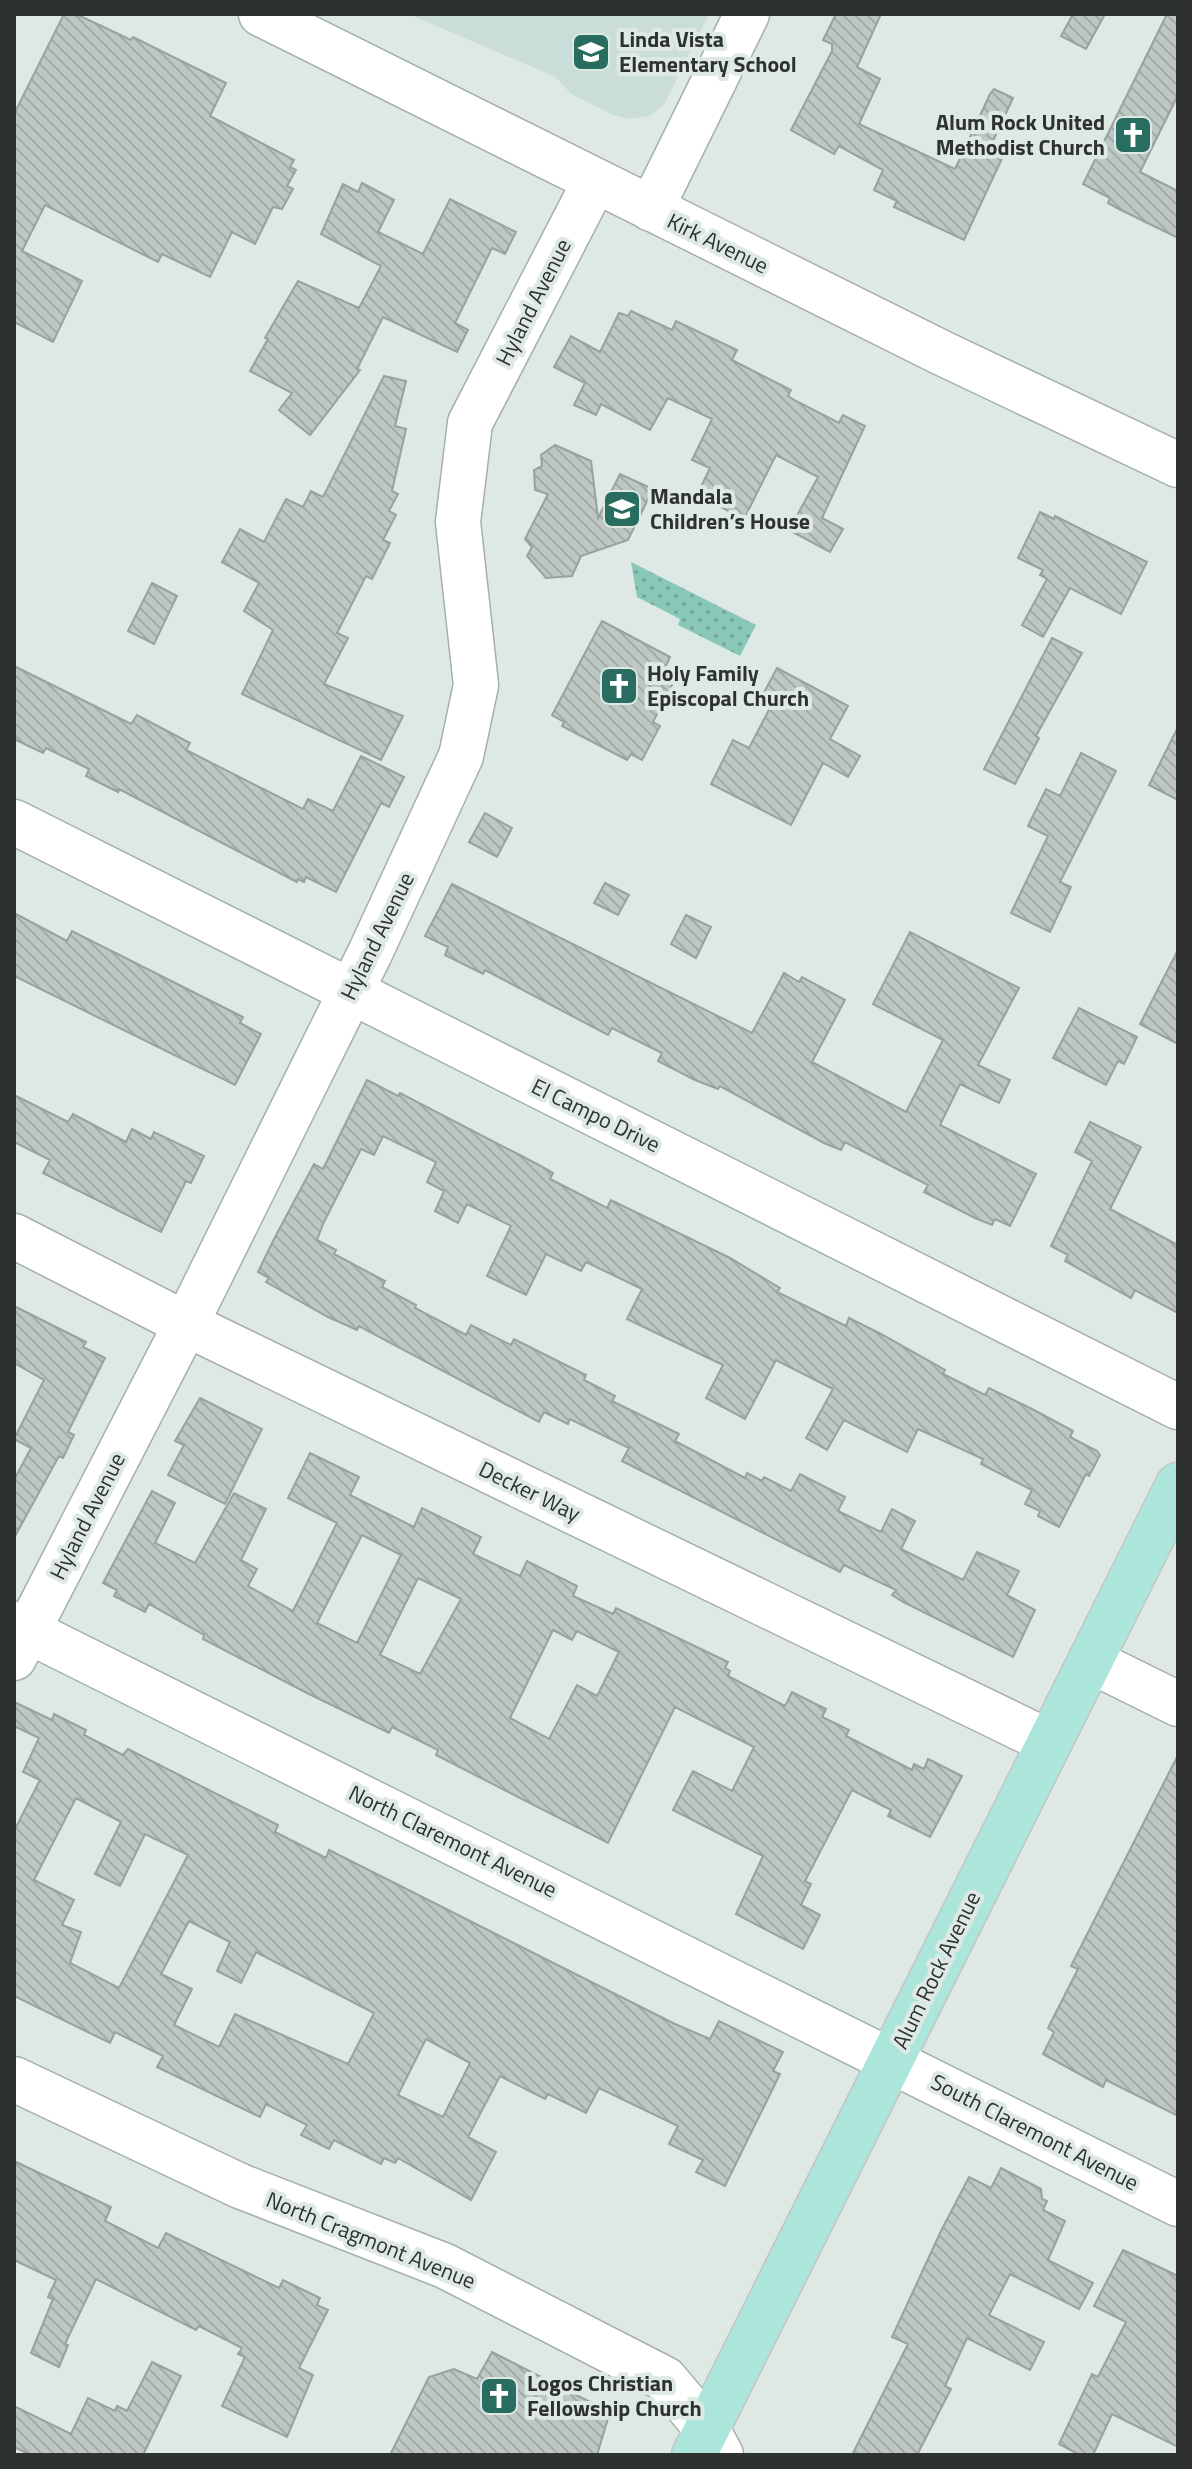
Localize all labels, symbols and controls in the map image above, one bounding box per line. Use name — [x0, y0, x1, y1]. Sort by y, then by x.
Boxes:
place label: Linda Vista Elementary School — [619, 22, 797, 81]
school or university icon: Linda Vista Elementary School — [570, 31, 612, 73]
place label: Alum Rock United Methodist Church — [936, 105, 1105, 164]
church icon: Alum Rock United Methodist Church — [1112, 114, 1154, 156]
street label: Kirk Avenue — [661, 204, 775, 282]
street label: Hyland Avenue — [486, 232, 580, 372]
place label: Mandala Children’s House — [650, 479, 810, 538]
school or university icon: Mandala Children’s House — [601, 488, 643, 530]
place label: Holy Family Episcopal Church — [647, 656, 809, 715]
church icon: Holy Family Episcopal Church — [598, 665, 640, 707]
street label: Hyland Avenue — [331, 866, 423, 1006]
street label: El Campo Drive — [526, 1069, 666, 1161]
street label: Hyland Avenue — [40, 1446, 134, 1586]
street label: Decker Way — [473, 1452, 587, 1530]
street label: North Claremont Avenue — [343, 1776, 563, 1906]
street label: Alum Rock Avenue — [883, 1885, 989, 2055]
street label: South Claremont Avenue — [925, 2065, 1145, 2199]
street label: North Cragmont Avenue — [261, 2182, 481, 2298]
place label: Logos Christian Fellowship Church — [527, 2366, 702, 2425]
church icon: Logos Christian Fellowship Church — [478, 2375, 520, 2417]

